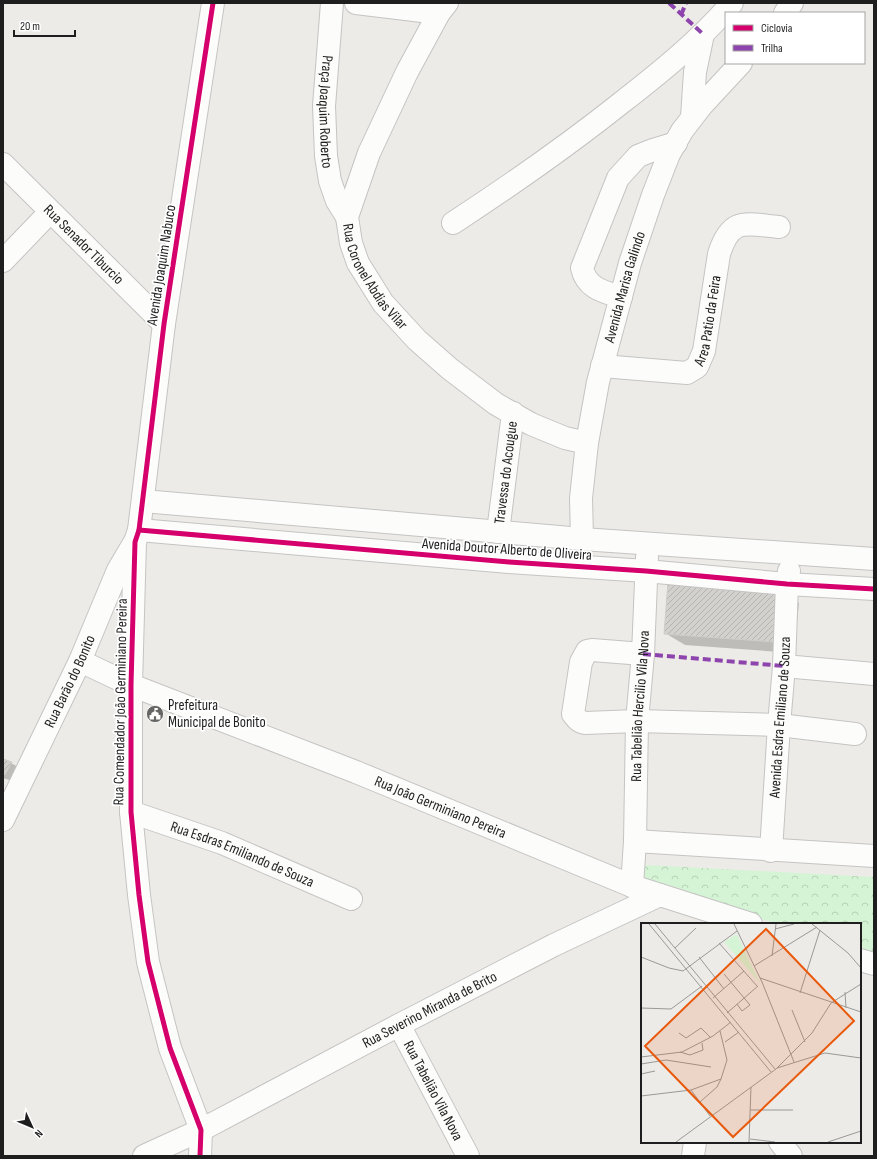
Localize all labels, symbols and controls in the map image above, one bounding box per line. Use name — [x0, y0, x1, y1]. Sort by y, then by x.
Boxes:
scale bar — [14, 12, 75, 38]
legend — [725, 12, 865, 64]
text: 20 m — [20, 19, 40, 34]
text: Ciclovia — [761, 21, 793, 36]
text: Trilha — [761, 41, 783, 56]
street label: Praça Joaquim Roberto — [314, 55, 337, 170]
street label: Rua Senador Tiburcio — [39, 201, 128, 289]
street label: Avenida Joaquim Nabuco — [142, 203, 180, 328]
street label: Rua Coronel Abdias Vilar — [338, 222, 412, 334]
street label: Avenida Marisa Galindo — [600, 229, 650, 346]
street label: Area Patio da Feira — [689, 274, 726, 370]
street label: Travessa do Acougue — [490, 420, 522, 525]
street label: Avenida Doutor Alberto de Oliveira — [420, 534, 593, 565]
street label: Rua Comendador João Germiniano Pereira — [109, 598, 132, 806]
street label: Rua Tabelião Hercilio Vila Nova — [627, 630, 654, 782]
street label: Rua Barão do Bonito — [40, 632, 100, 731]
street label: Avenida Esdra Emiliano de Souza — [765, 636, 795, 800]
place label: Prefeitura Municipal de Bonito — [168, 696, 266, 732]
public building icon: Prefeitura Municipal de Bonito — [145, 704, 165, 724]
street label: Rua João Germiniano Pereira — [372, 772, 509, 843]
street label: Rua Esdras Emiliando de Souza — [168, 817, 317, 892]
inset map — [641, 923, 861, 1143]
street label: Rua Severino Miranda de Brito — [359, 967, 500, 1053]
street label: Rua Tabelião Vila Nova — [399, 1037, 467, 1144]
north arrow — [12, 1107, 52, 1147]
text: N — [32, 1127, 46, 1140]

